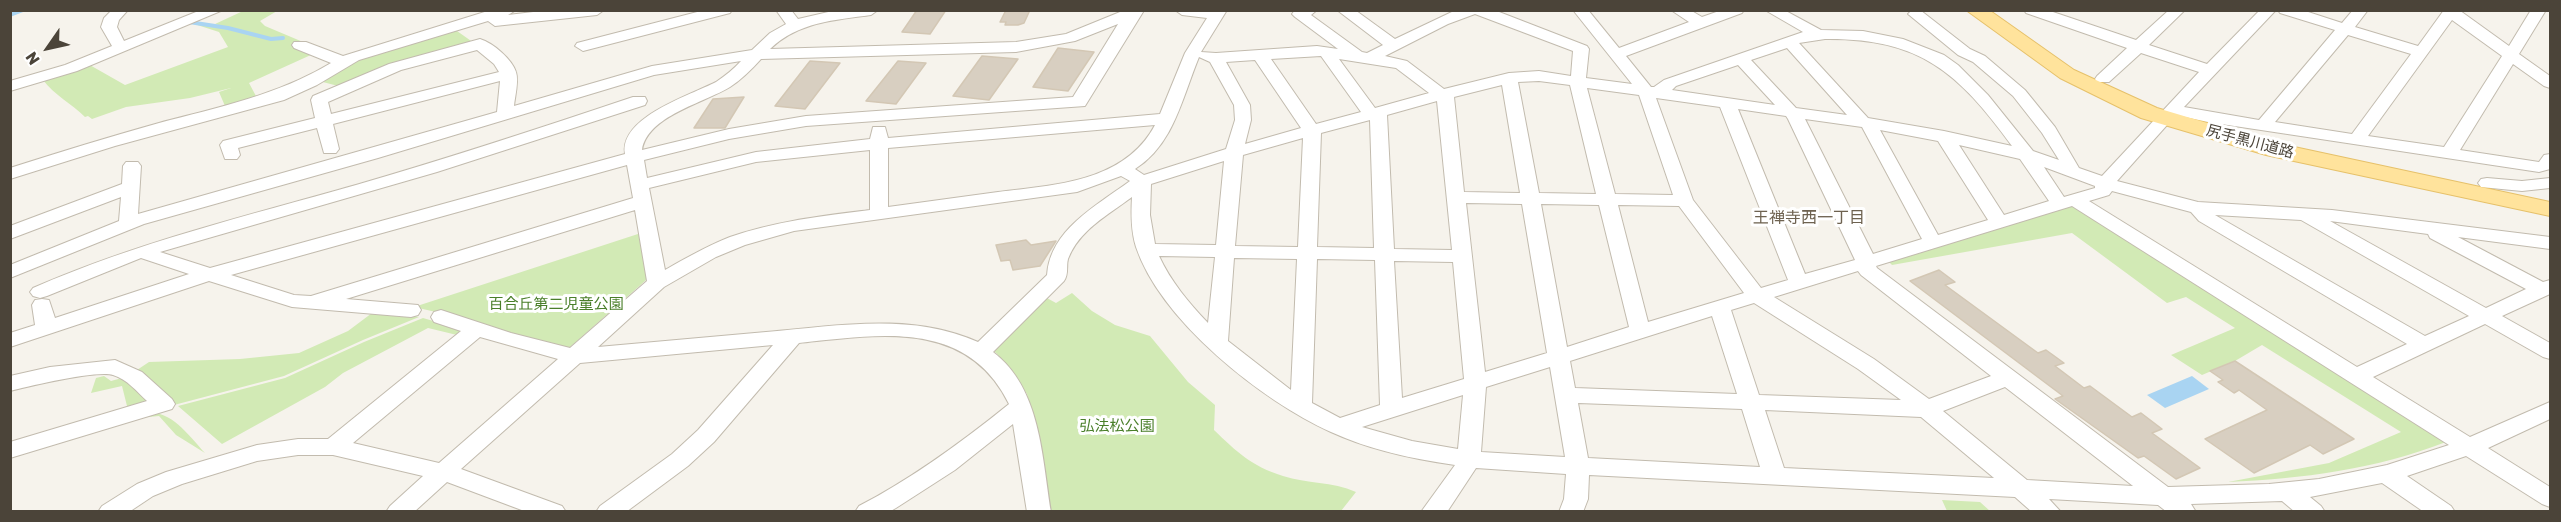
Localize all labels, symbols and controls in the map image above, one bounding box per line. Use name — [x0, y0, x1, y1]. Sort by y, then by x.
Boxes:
north arrow — [18, 18, 78, 78]
text: N — [22, 48, 44, 68]
street label: 尻手黒川道路 — [2204, 122, 2296, 162]
district label: 王禅寺西一丁目 — [1753, 208, 1865, 228]
park label: 百合丘第二児童公園 — [489, 296, 623, 314]
park label: 弘法松公園 — [1080, 418, 1154, 436]

